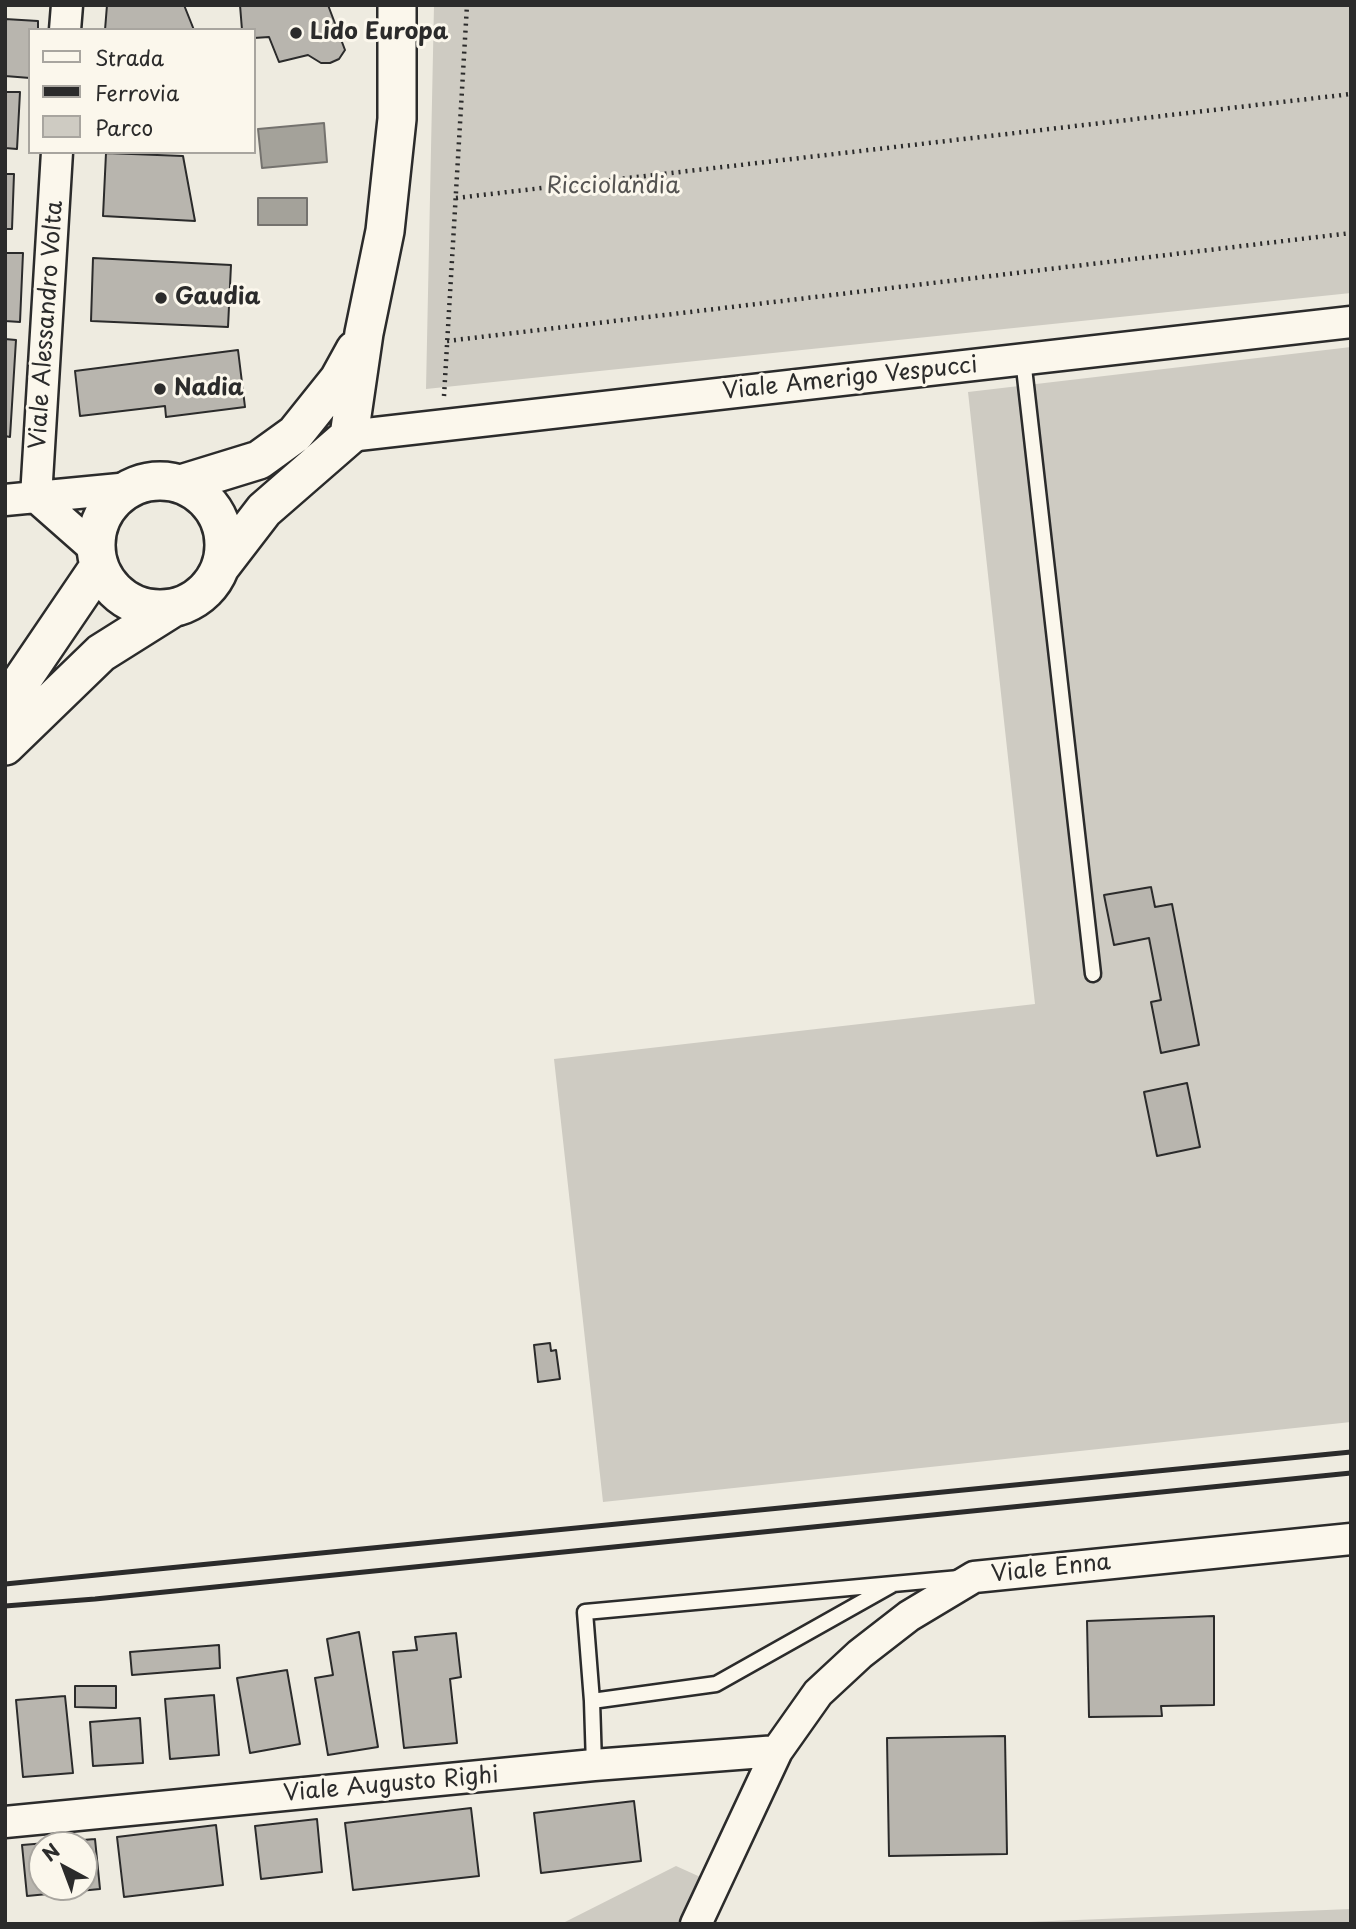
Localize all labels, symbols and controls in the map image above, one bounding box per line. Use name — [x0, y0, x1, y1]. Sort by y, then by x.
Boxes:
place label: Lido Europa — [310, 19, 449, 47]
marker: Lido Europa — [288, 25, 304, 41]
legend — [28, 28, 256, 154]
text: Strada — [95, 41, 164, 73]
text: Ferrovia — [95, 76, 179, 108]
text: Parco — [95, 111, 153, 143]
park label: Ricciolandia — [546, 173, 680, 201]
street label: Viale Alessandro Volta — [25, 200, 69, 450]
place label: Gaudia — [175, 284, 261, 312]
marker: Gaudia — [153, 290, 169, 306]
street label: Viale Amerigo Vespucci — [721, 352, 979, 406]
place label: Nadia — [174, 375, 244, 403]
marker: Nadia — [152, 381, 168, 397]
street label: Viale Enna — [990, 1549, 1112, 1589]
street label: Viale Augusto Righi — [282, 1762, 500, 1808]
north arrow — [28, 1831, 98, 1901]
text: N — [36, 1836, 65, 1867]

